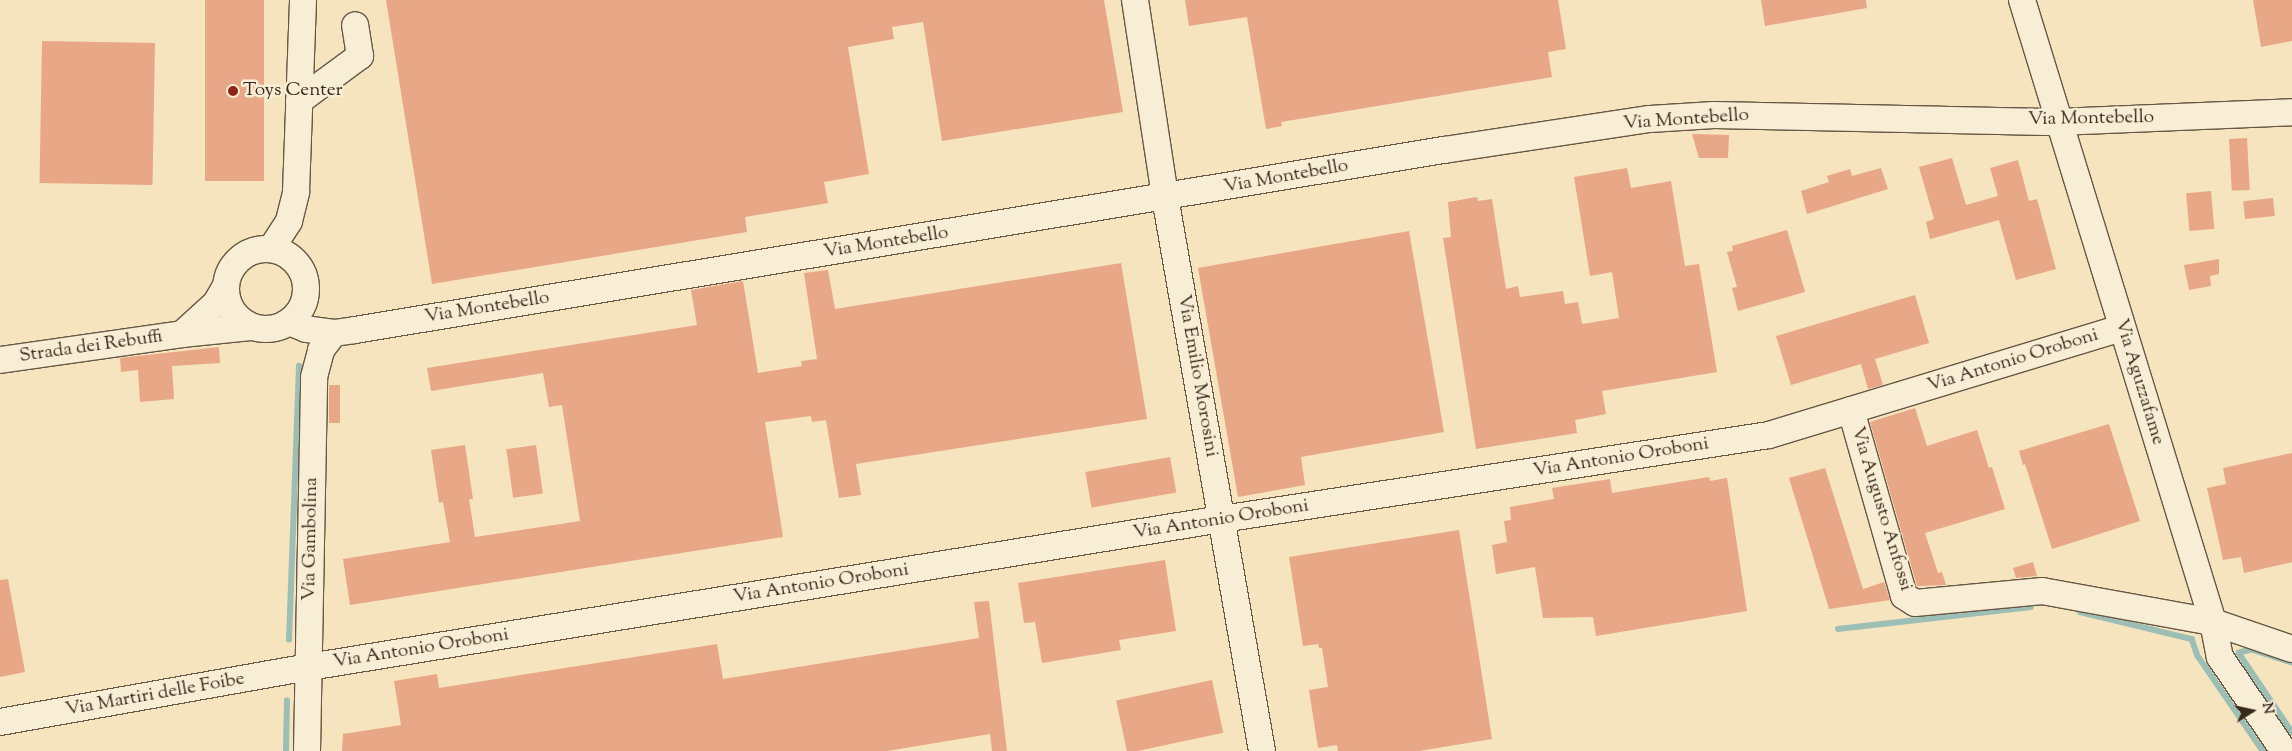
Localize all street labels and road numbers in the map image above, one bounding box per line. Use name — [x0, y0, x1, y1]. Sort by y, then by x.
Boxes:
street label: Via Montebello — [1622, 104, 1750, 136]
street label: Via Montebello — [2028, 107, 2154, 131]
street label: Via Montebello — [1222, 155, 1350, 199]
street label: Via Montebello — [822, 222, 950, 264]
street label: Via Montebello — [423, 287, 551, 329]
street label: Via Emilio Morosini — [1171, 293, 1223, 459]
street label: Via Aguzzafame — [2109, 316, 2169, 448]
street label: Via Antonio Oroboni — [1925, 324, 2101, 398]
street label: Strada dei Rebuffi — [18, 326, 164, 368]
street label: Via Augusto Anfossi — [1845, 424, 1917, 594]
street label: Via Antonio Oroboni — [1531, 433, 1711, 483]
street label: Via Gambolina — [299, 477, 323, 601]
street label: Via Antonio Oroboni — [1131, 495, 1311, 545]
street label: Via Antonio Oroboni — [731, 559, 911, 609]
street label: Via Antonio Oroboni — [331, 624, 511, 674]
street label: Via Martiri delle Foibe — [64, 668, 246, 722]

